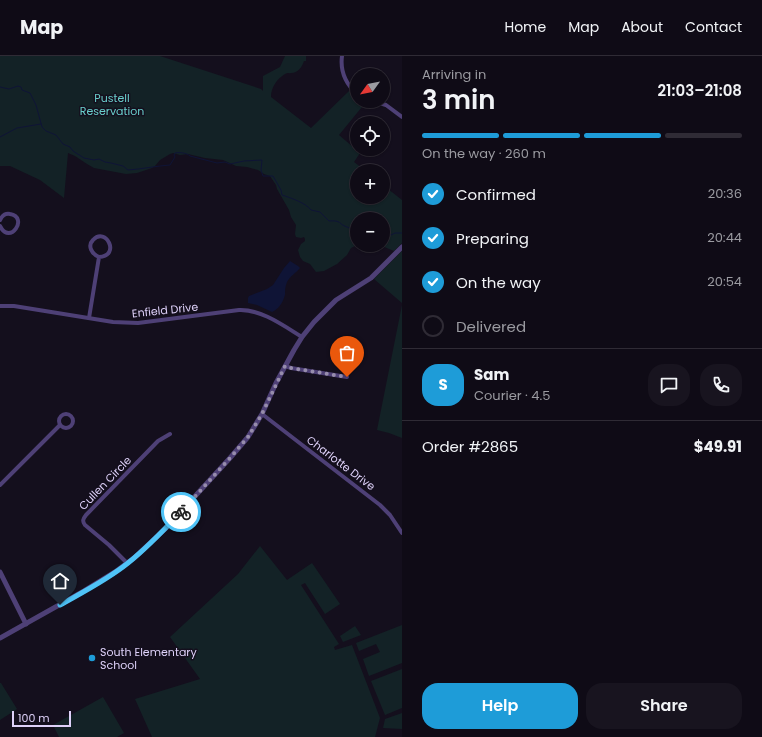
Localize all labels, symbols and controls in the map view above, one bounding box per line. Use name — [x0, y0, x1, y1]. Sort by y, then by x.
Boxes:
text: Map — [20, 14, 63, 41]
text: Home — [504, 17, 546, 37]
text: Map — [568, 17, 599, 37]
text: About — [621, 17, 663, 37]
text: Contact — [685, 17, 742, 37]
text: Arriving in — [422, 65, 486, 84]
north arrow — [350, 68, 390, 108]
map controls — [350, 68, 390, 252]
text: 21:03–21:08 — [657, 80, 742, 101]
text: 3 min — [422, 82, 495, 118]
park label: Pustell Reservation — [80, 90, 144, 119]
button: locate — [350, 116, 390, 156]
text: On the way · 260 m — [422, 144, 546, 163]
button: + — [350, 164, 390, 204]
icon: check — [422, 183, 444, 205]
text: Confirmed — [456, 184, 536, 205]
text: 20:36 — [708, 184, 742, 203]
button: − — [350, 212, 390, 252]
icon: check — [422, 227, 444, 249]
text: Preparing — [456, 228, 529, 249]
text: 20:44 — [707, 228, 742, 247]
icon: check — [422, 271, 444, 293]
text: On the way — [456, 272, 541, 293]
text: 20:54 — [707, 272, 742, 291]
street label: Enfield Drive — [131, 299, 199, 321]
text: Delivered — [456, 316, 526, 337]
pin — [330, 336, 364, 377]
icon: bag — [336, 342, 358, 364]
text: Sam — [474, 364, 509, 385]
button: chat — [648, 364, 690, 406]
button: phone — [700, 364, 742, 406]
text: S — [438, 374, 448, 395]
text: Courier · 4.5 — [474, 386, 550, 405]
street label: Charlotte Drive — [303, 432, 379, 494]
text: Order #2865 — [422, 436, 518, 457]
text: $49.91 — [694, 436, 742, 457]
street label: Cullen Circle — [75, 452, 135, 513]
courier — [161, 492, 201, 532]
icon: bike — [170, 501, 192, 523]
pin — [43, 564, 77, 605]
icon: home — [49, 570, 71, 592]
place label: South Elementary School — [100, 644, 197, 673]
marker: South Elementary School — [87, 653, 97, 663]
button: Help — [422, 683, 578, 729]
button: Share — [586, 683, 742, 729]
scale bar — [12, 709, 71, 728]
text: 100 m — [18, 710, 50, 726]

